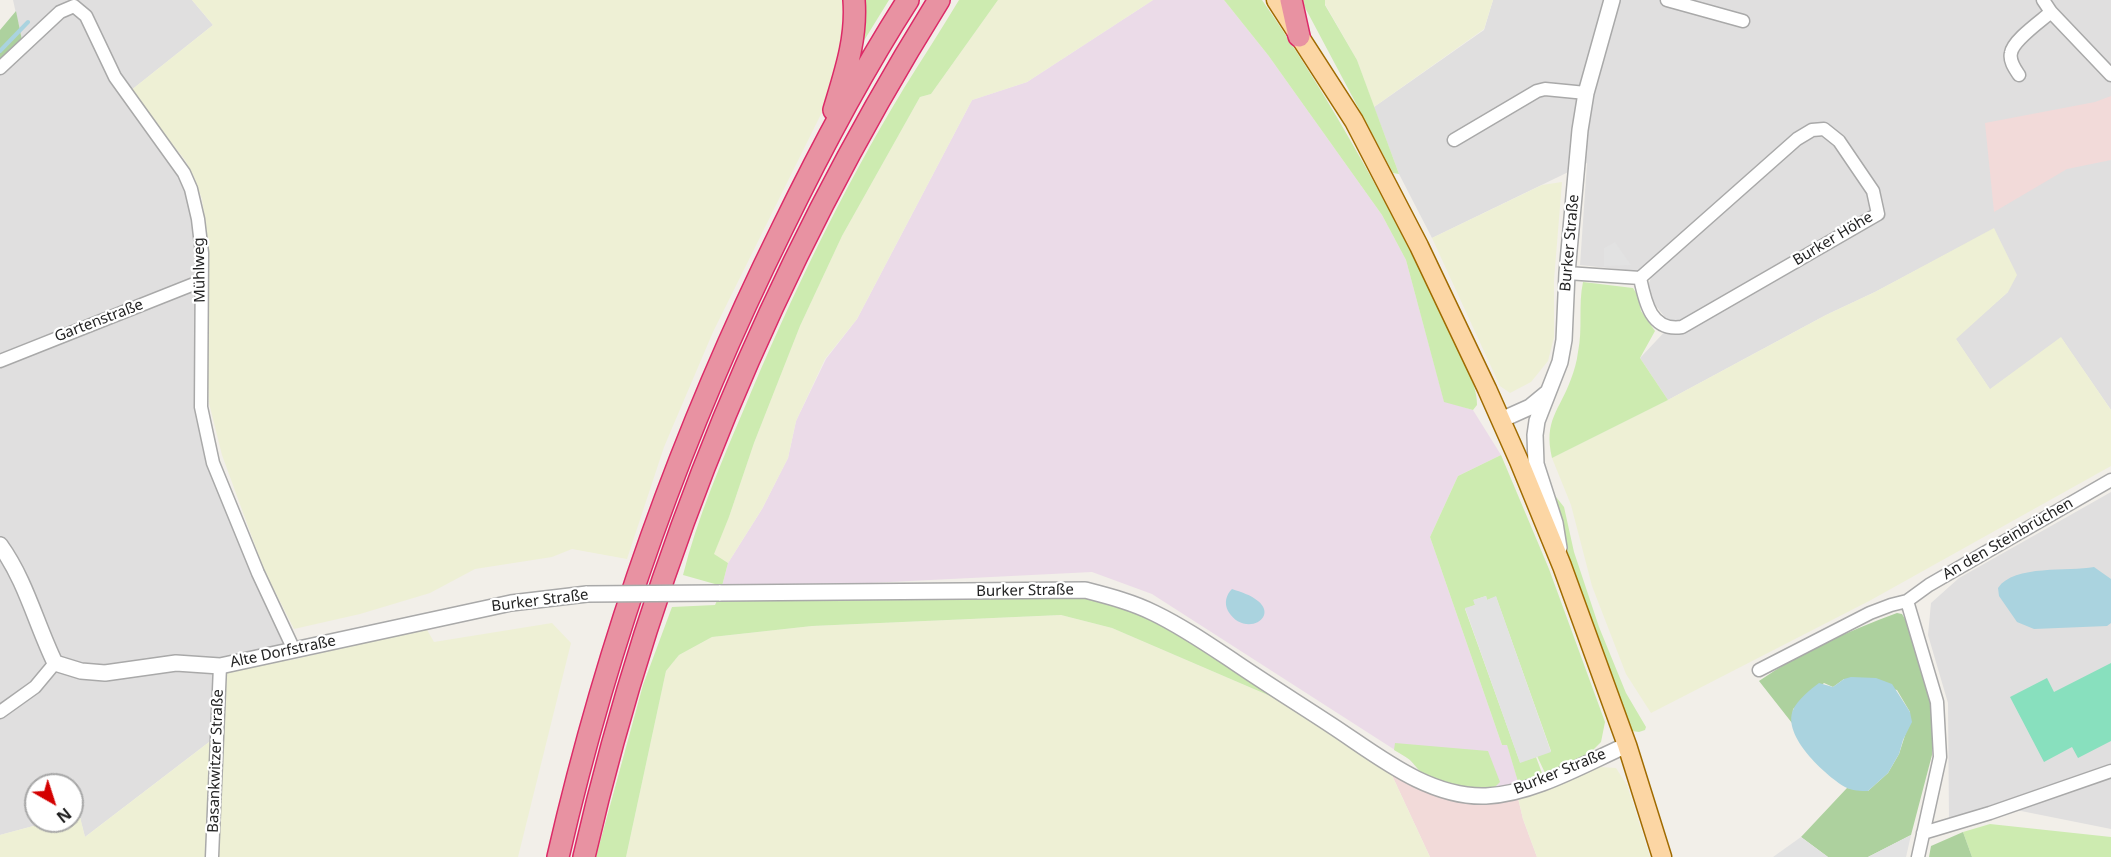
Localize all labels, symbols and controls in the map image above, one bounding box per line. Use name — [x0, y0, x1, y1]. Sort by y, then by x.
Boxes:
street label: Burker Straße — [1557, 194, 1583, 292]
street label: Burker Höhe — [1790, 208, 1876, 270]
street label: Mühlweg — [190, 237, 210, 303]
street label: Gartenstraße — [52, 296, 146, 346]
street label: An den Steinbrüchen — [1940, 494, 2076, 584]
street label: Burker Straße — [976, 581, 1074, 601]
street label: Burker Straße — [490, 586, 590, 616]
street label: Alte Dorfstraße — [229, 632, 337, 672]
street label: Basankwitzer Straße — [204, 689, 228, 833]
street label: Burker Straße — [1511, 745, 1609, 799]
north arrow — [24, 773, 84, 833]
text: N — [52, 803, 76, 828]

